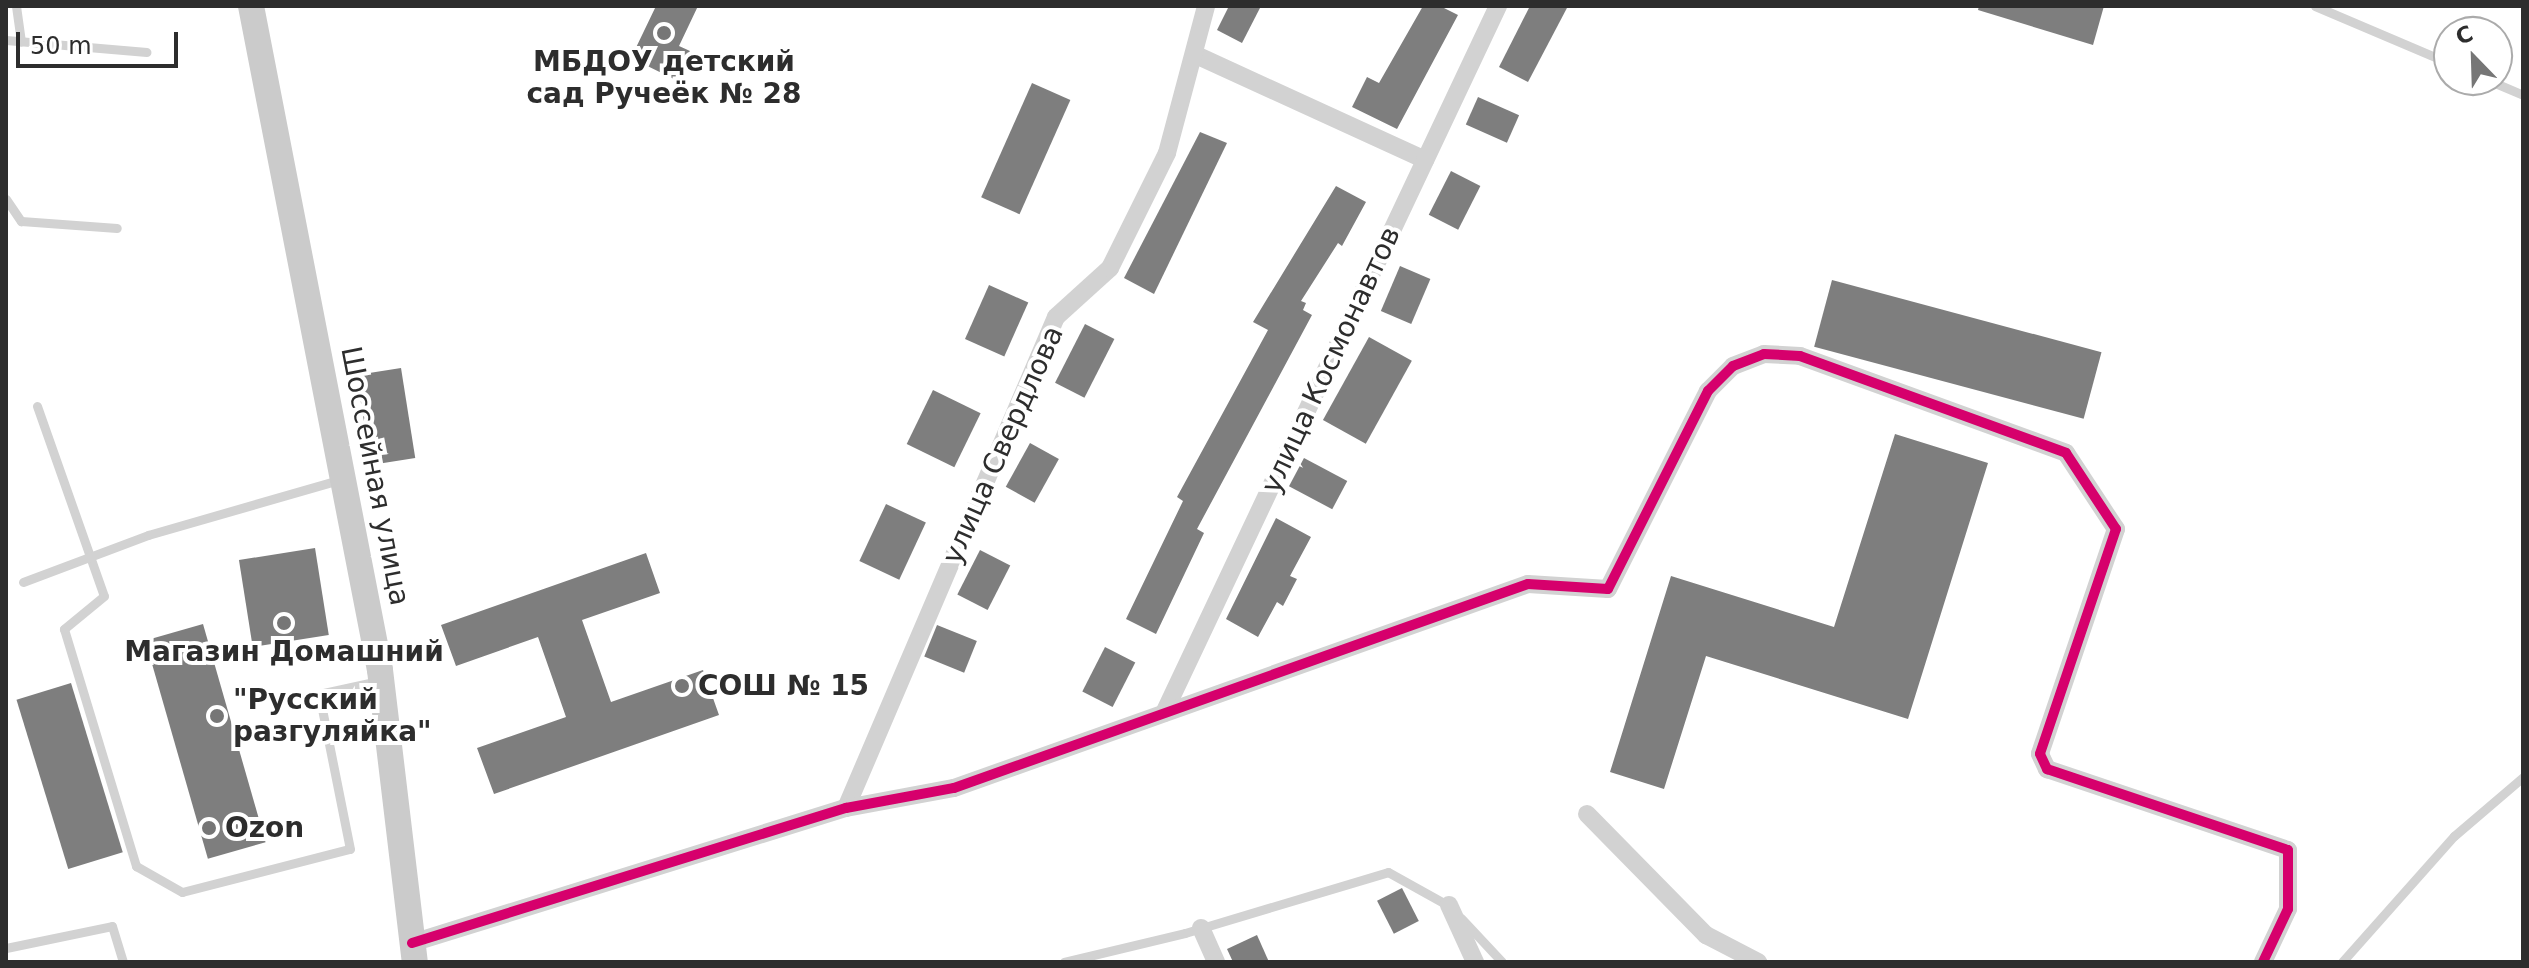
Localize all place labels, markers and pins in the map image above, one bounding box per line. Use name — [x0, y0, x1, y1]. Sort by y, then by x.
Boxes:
marker: МБДОУ детский сад Ручеёк № 28 — [655, 24, 673, 42]
place label: МБДОУ детский сад Ручеёк № 28 — [527, 45, 801, 111]
marker: Магазин Домашний — [275, 614, 293, 632]
place label: Магазин Домашний — [124, 635, 444, 669]
place label: СОШ № 15 — [698, 669, 869, 703]
marker: СОШ № 15 — [673, 677, 691, 695]
place label: "Русский разгуляйка" — [233, 683, 432, 749]
marker: "Русский разгуляйка" — [208, 707, 226, 725]
place label: Ozon — [225, 811, 304, 845]
marker: Ozon — [200, 819, 218, 837]

